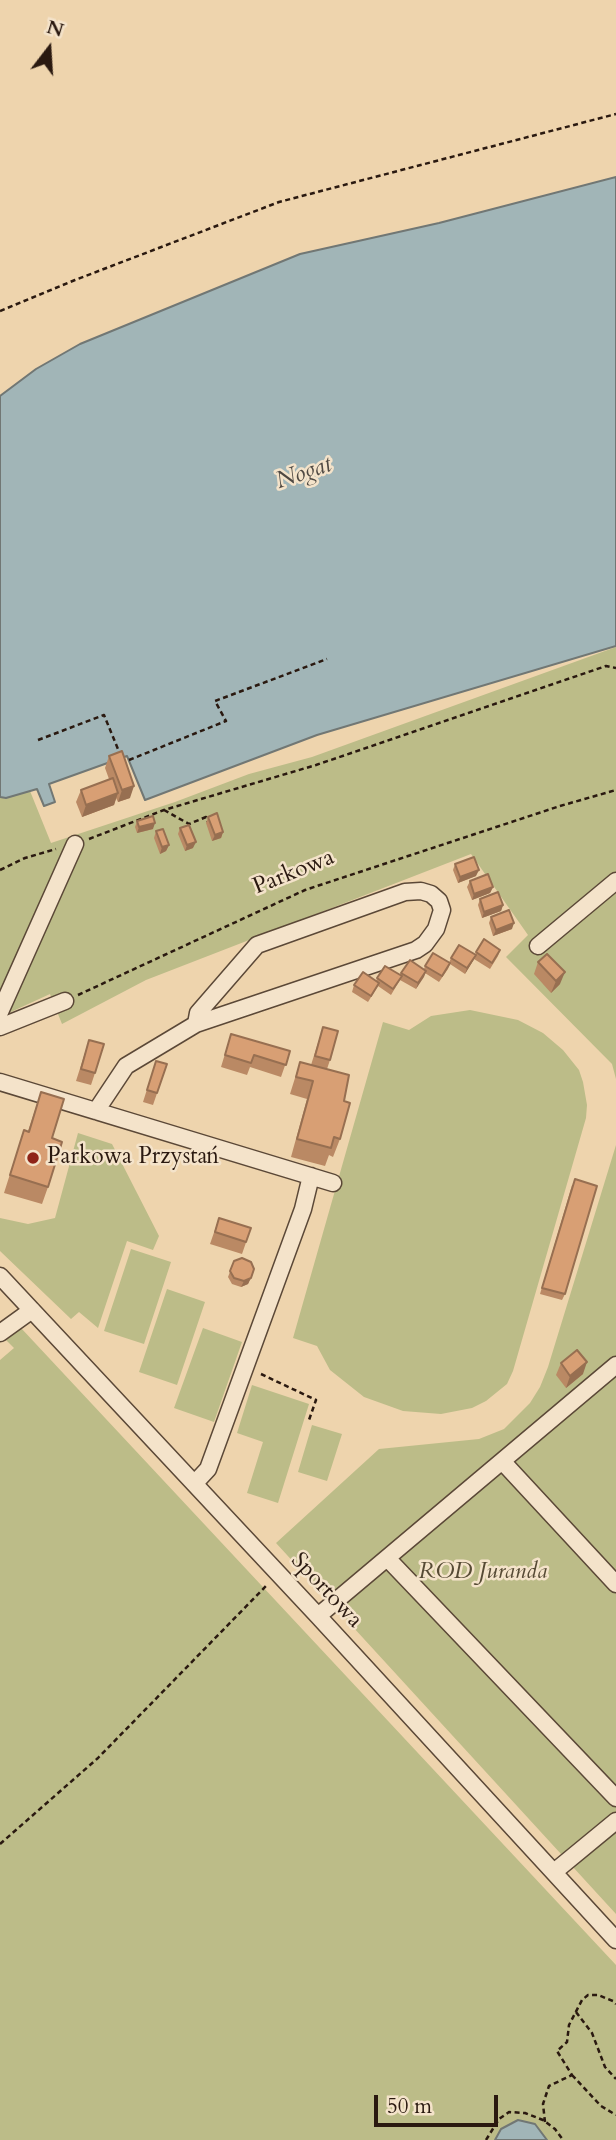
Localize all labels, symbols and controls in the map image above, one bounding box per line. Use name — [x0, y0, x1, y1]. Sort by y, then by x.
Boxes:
north arrow — [14, 14, 84, 84]
text: N — [43, 14, 67, 44]
water label: Nogat — [272, 451, 336, 497]
street label: Parkowa — [249, 844, 339, 902]
place label: Parkowa Przystań — [47, 1144, 221, 1172]
marker: Parkowa Przystań — [25, 1150, 41, 1166]
street label: Sportowa — [284, 1548, 368, 1634]
park label: ROD Juranda — [419, 1559, 547, 1587]
scale bar — [378, 2080, 502, 2124]
text: 50 m — [387, 2092, 432, 2121]

